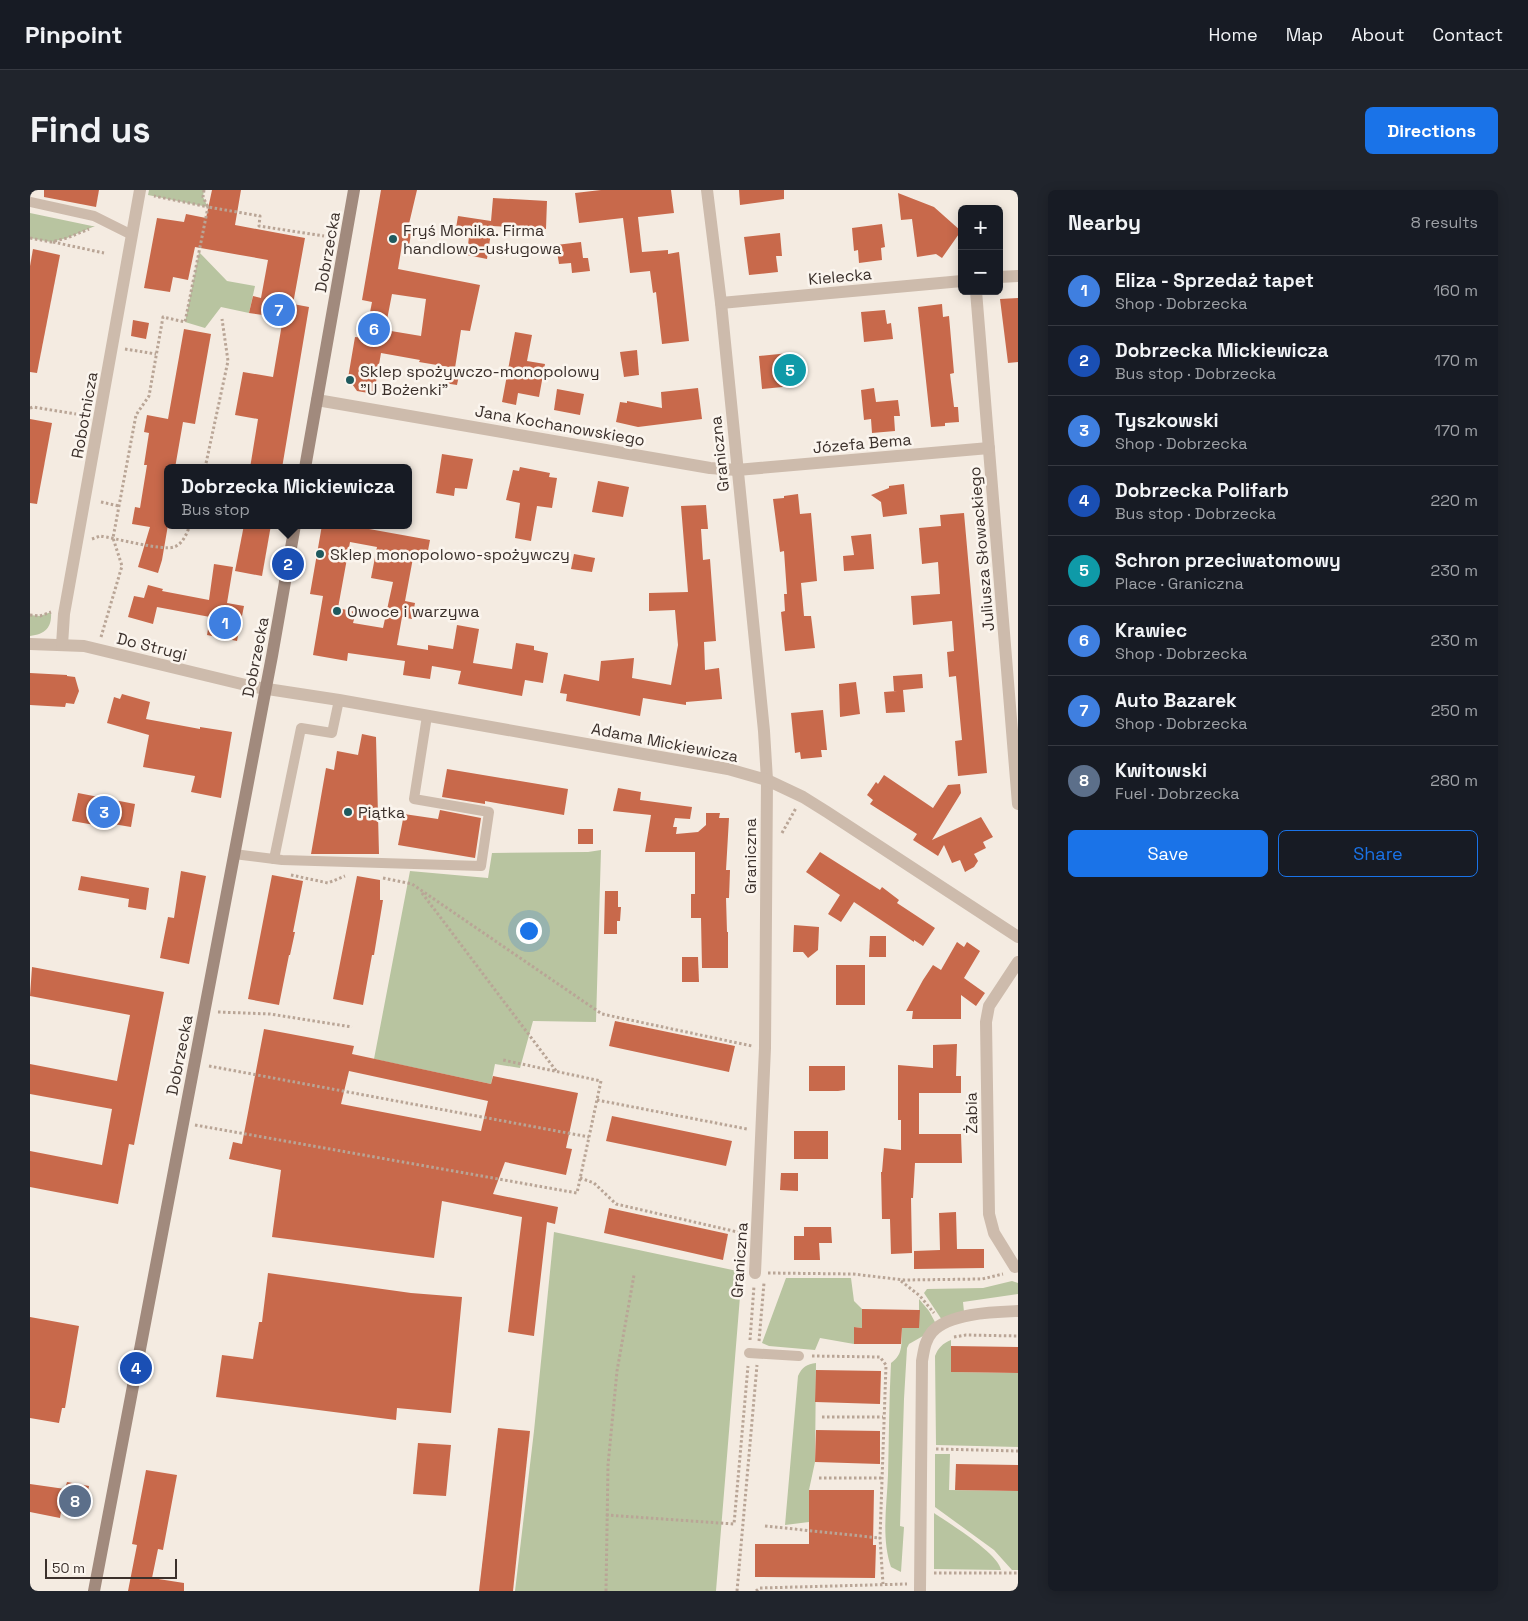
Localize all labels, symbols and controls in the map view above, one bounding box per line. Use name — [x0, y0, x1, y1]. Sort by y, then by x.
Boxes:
text: Pinpoint — [25, 19, 122, 50]
text: Home — [1209, 23, 1258, 46]
text: Map — [1286, 23, 1323, 46]
text: About — [1351, 23, 1405, 46]
text: Contact — [1433, 23, 1503, 46]
button: Directions — [1365, 107, 1498, 154]
text: Find us — [30, 108, 151, 152]
map controls — [958, 205, 1003, 295]
button: + — [958, 205, 1003, 250]
text: Nearby — [1068, 209, 1141, 236]
street label: Dobrzecka — [310, 210, 345, 294]
text: 8 results — [1411, 212, 1478, 233]
place label: Fryś Monika. Firma handlowo-usługowa — [403, 220, 561, 259]
marker: Fryś Monika. Firma handlowo-usługowa — [387, 233, 399, 245]
button: − — [958, 250, 1003, 295]
street label: Kielecka — [807, 263, 873, 290]
text: Eliza - Sprzedaż tapet — [1115, 268, 1314, 293]
text: 1 — [1080, 280, 1088, 301]
text: 160 m — [1433, 280, 1478, 301]
pin: 7 — [263, 291, 295, 329]
text: Shop · Dobrzecka — [1115, 293, 1248, 314]
pin: 6 — [358, 310, 390, 348]
text: Dobrzecka Mickiewicza — [1115, 338, 1328, 363]
text: 2 — [1079, 350, 1089, 371]
text: 170 m — [1434, 350, 1478, 371]
pin: 5 — [774, 351, 806, 389]
place label: Sklep spożywczo-monopolowy "U Bożenki" — [360, 361, 600, 400]
text: Bus stop · Dobrzecka — [1115, 363, 1276, 384]
street label: Robotnicza — [67, 370, 102, 460]
marker: Sklep spożywczo-monopolowy "U Bożenki" — [344, 374, 356, 386]
street label: Jana Kochanowskiego — [473, 400, 647, 451]
text: Tyszkowski — [1115, 408, 1219, 433]
street label: Graniczna — [705, 415, 734, 493]
text: 3 — [1079, 420, 1089, 441]
text: 170 m — [1434, 420, 1478, 441]
street label: Józefa Bema — [812, 429, 912, 458]
text: Shop · Dobrzecka — [1115, 433, 1248, 454]
popup — [164, 464, 412, 529]
street label: Juliusza Słowackiego — [964, 466, 999, 632]
text: Dobrzecka Mickiewicza — [181, 474, 395, 499]
text: Dobrzecka Polifarb — [1115, 478, 1289, 503]
text: 4 — [1079, 490, 1089, 511]
text: 220 m — [1431, 490, 1478, 511]
text: Bus stop — [181, 499, 250, 520]
text: Bus stop · Dobrzecka — [1115, 503, 1276, 524]
place label: Sklep monopolowo-spożywczy — [330, 544, 570, 565]
pin: 2 — [272, 545, 304, 583]
marker: Sklep monopolowo-spożywczy — [314, 548, 326, 560]
text: Schron przeciwatomowy — [1115, 548, 1341, 573]
text: 5 — [1079, 560, 1089, 581]
text: 230 m — [1431, 560, 1478, 581]
text: Place · Graniczna — [1115, 573, 1244, 594]
place label: Owoce i warzywa — [347, 601, 479, 622]
pin: 1 — [209, 604, 241, 642]
marker: Owoce i warzywa — [331, 605, 343, 617]
street label: Dobrzecka — [237, 615, 274, 699]
text: Krawiec — [1115, 618, 1187, 643]
street label: Do Strugi — [115, 628, 189, 665]
text: 6 — [1079, 630, 1089, 651]
text: 230 m — [1431, 630, 1478, 651]
text: Shop · Dobrzecka — [1115, 643, 1248, 664]
text: Auto Bazarek — [1115, 688, 1237, 713]
text: 7 — [1080, 700, 1088, 721]
text: 250 m — [1431, 700, 1478, 721]
text: Shop · Dobrzecka — [1115, 713, 1248, 734]
street label: Adama Mickiewicza — [590, 718, 740, 767]
text: Kwitowski — [1115, 758, 1207, 783]
text: 8 — [1079, 770, 1089, 791]
text: 280 m — [1430, 770, 1478, 791]
text: Fuel · Dobrzecka — [1115, 783, 1240, 804]
pin: 3 — [88, 793, 120, 831]
place label: Piątka — [358, 802, 405, 823]
marker: Piątka — [342, 806, 354, 818]
street label: Graniczna — [740, 818, 761, 894]
button: Save — [1068, 830, 1268, 877]
button: Share — [1278, 830, 1478, 877]
your location — [516, 918, 542, 944]
street label: Dobrzecka — [161, 1013, 198, 1097]
street label: Żabia — [961, 1092, 982, 1134]
street label: Graniczna — [726, 1221, 753, 1299]
pin: 4 — [120, 1349, 152, 1387]
pin: 8 — [59, 1482, 91, 1520]
scale bar — [45, 1556, 178, 1579]
text: 50 m — [52, 1559, 85, 1577]

